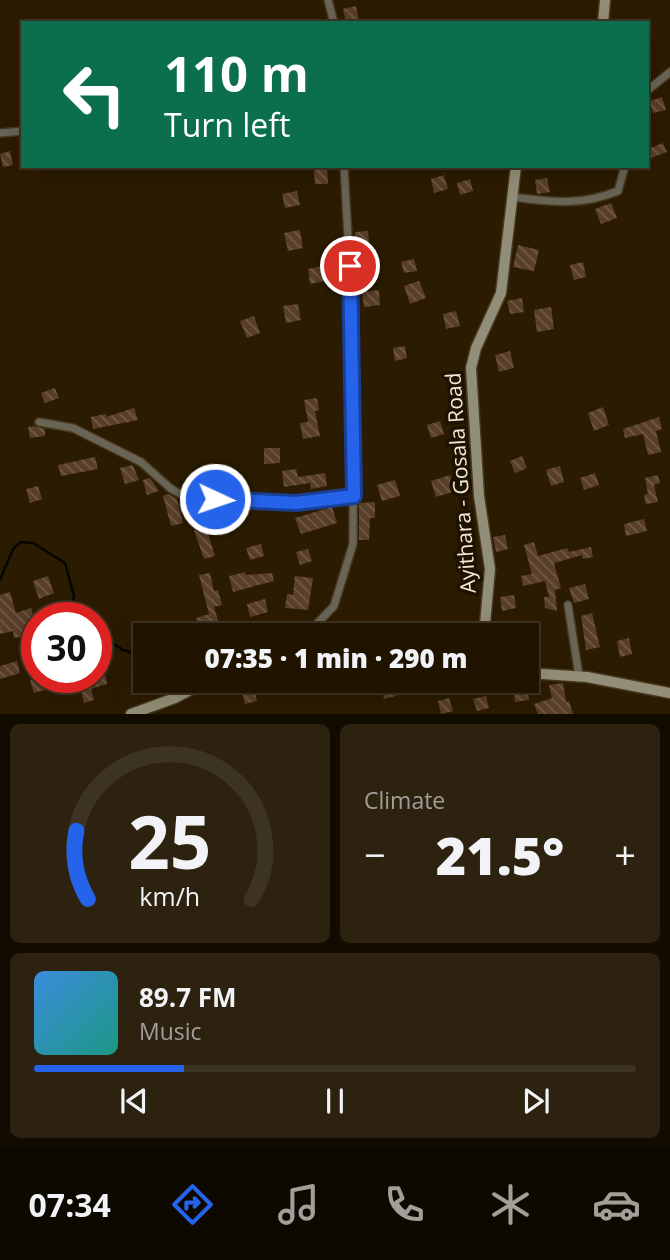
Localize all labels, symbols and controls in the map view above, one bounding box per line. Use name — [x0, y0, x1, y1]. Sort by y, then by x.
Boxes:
text: 110 m — [164, 40, 309, 106]
icon: left — [49, 49, 140, 140]
text: Turn left — [164, 103, 290, 146]
pin — [320, 236, 380, 296]
icon: arrive — [331, 247, 369, 285]
street label: Ayithara - Gosala Road — [438, 372, 482, 594]
position arrow — [178, 462, 252, 536]
speed limit sign: 30 — [21, 602, 112, 693]
text: 07:35 · 1 min · 290 m — [205, 640, 467, 676]
text: Climate — [364, 784, 445, 816]
text: 25 — [128, 792, 212, 891]
text: 21.5° — [436, 819, 564, 890]
text: − — [364, 828, 386, 880]
text: + — [614, 828, 636, 880]
text: km/h — [140, 879, 200, 913]
text: 89.7 FM — [139, 979, 237, 1015]
text: Music — [139, 1015, 202, 1047]
icon: previous — [115, 1082, 153, 1120]
icon: pause — [316, 1082, 354, 1120]
icon: next — [517, 1082, 555, 1120]
icon: directions — [168, 1180, 217, 1229]
icon: music — [274, 1180, 323, 1229]
icon: phone — [380, 1180, 429, 1229]
icon: climate — [486, 1180, 535, 1229]
icon: car — [592, 1180, 641, 1229]
text: 07:34 — [29, 1183, 111, 1226]

